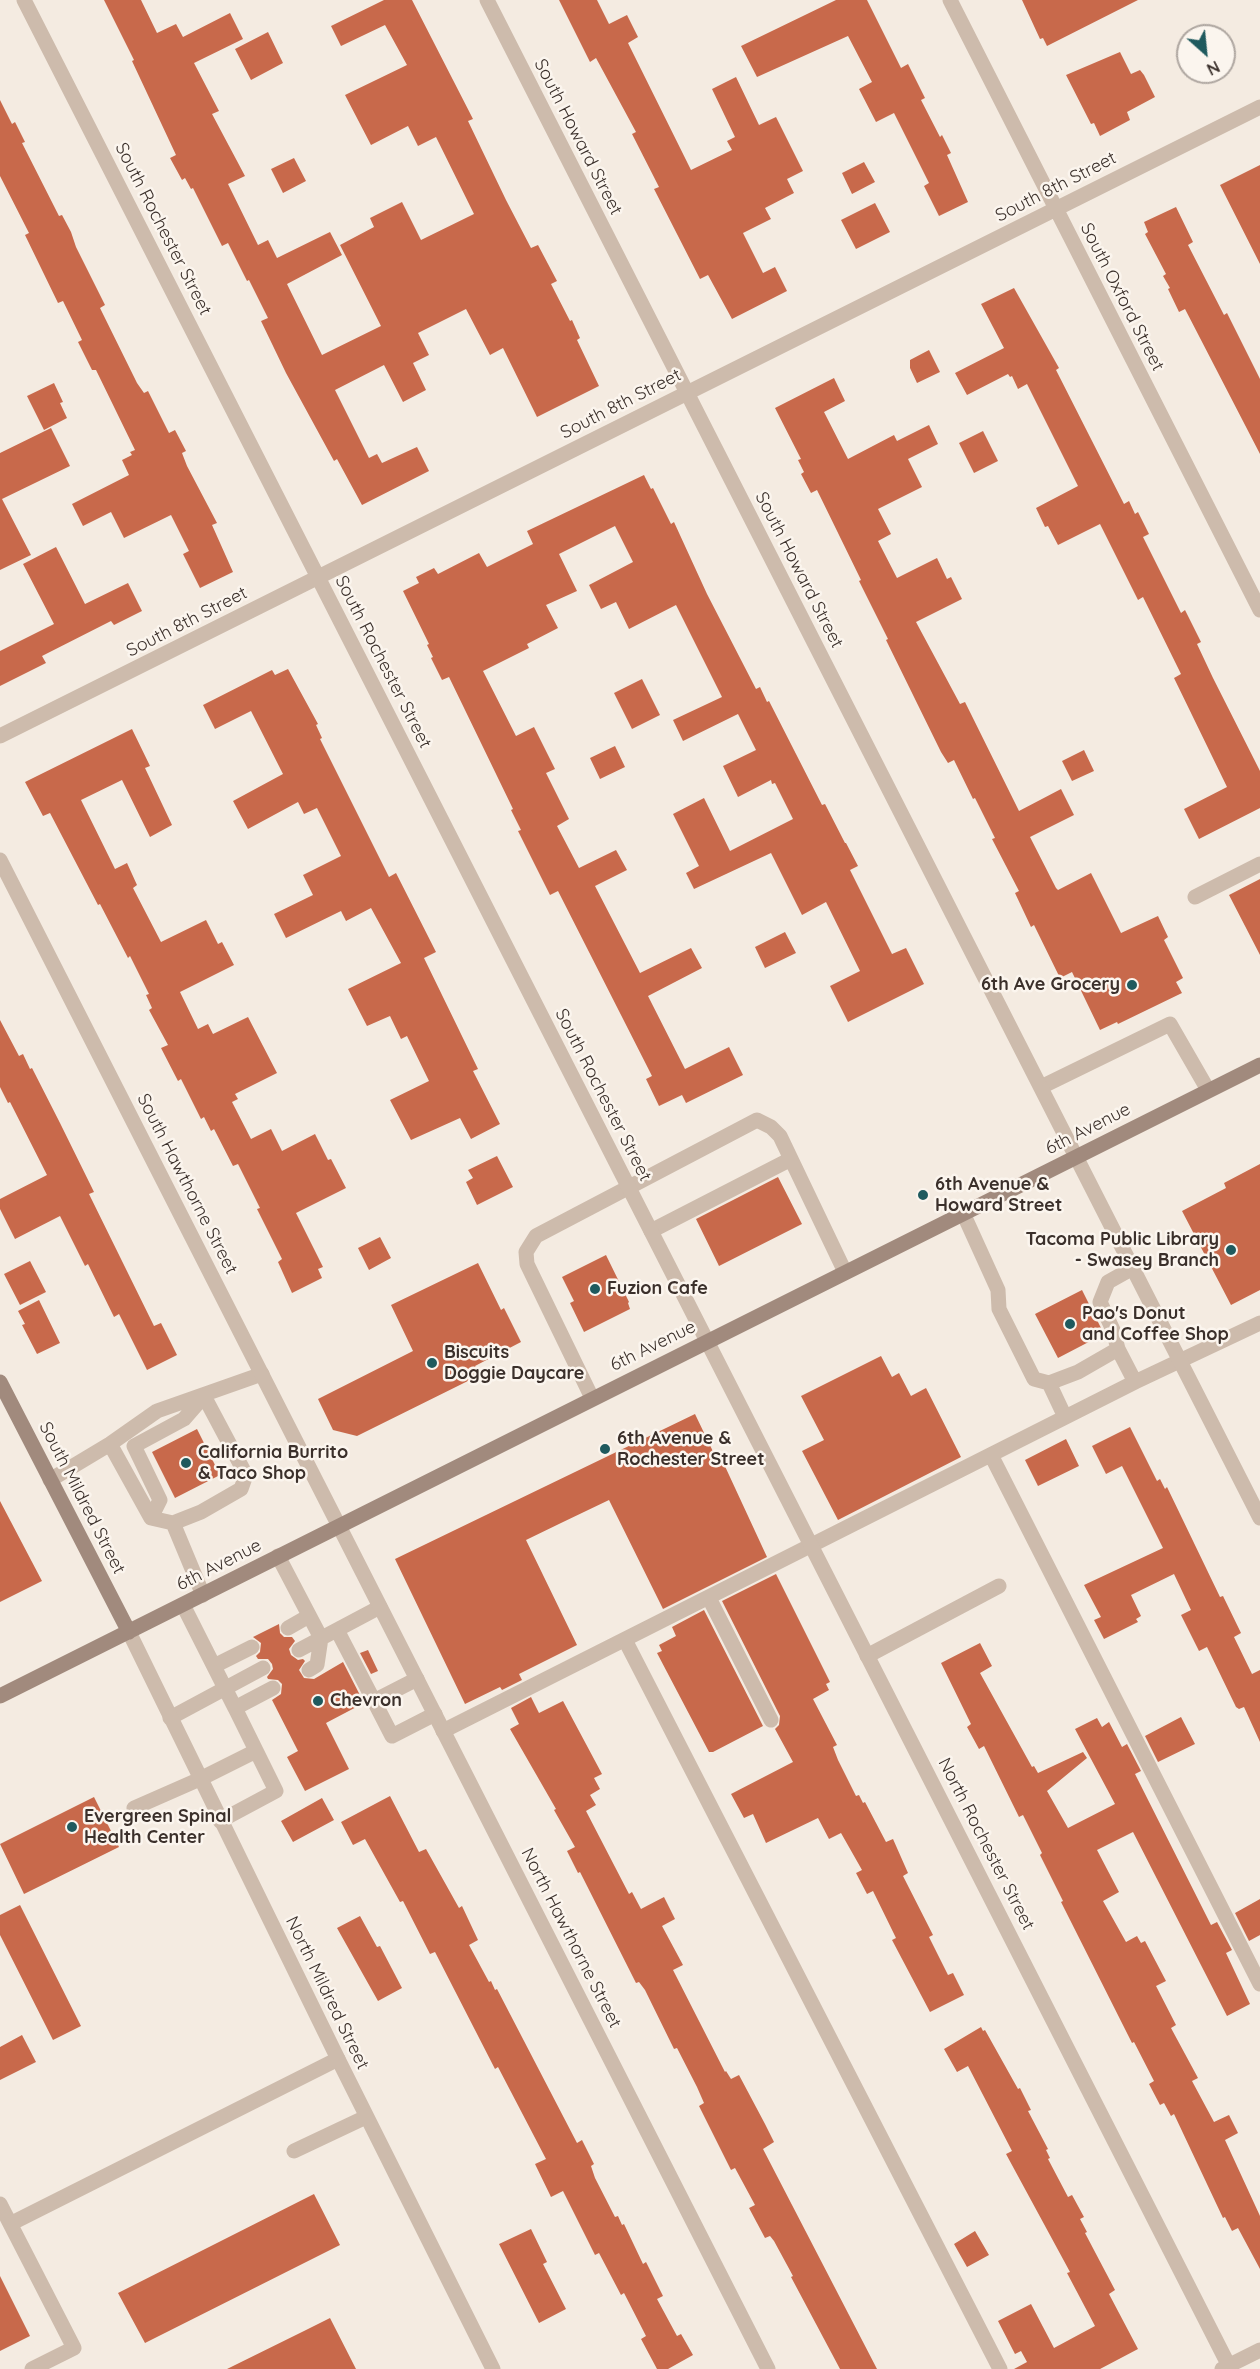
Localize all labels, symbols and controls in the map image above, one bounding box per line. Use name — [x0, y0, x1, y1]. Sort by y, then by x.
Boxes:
north arrow — [1176, 24, 1236, 84]
street label: South Howard Street — [529, 55, 627, 219]
text: N — [1203, 57, 1223, 80]
street label: South Rochester Street — [110, 139, 216, 319]
street label: South 8th Street — [992, 147, 1120, 227]
street label: South Oxford Street — [1075, 219, 1169, 375]
street label: South 8th Street — [557, 364, 685, 444]
street label: South Howard Street — [750, 488, 848, 652]
street label: South Rochester Street — [330, 572, 436, 752]
street label: South 8th Street — [123, 582, 251, 662]
place label: 6th Ave Grocery — [981, 974, 1120, 996]
marker: 6th Ave Grocery — [1125, 978, 1139, 992]
street label: South Rochester Street — [550, 1005, 656, 1185]
street label: South Hawthorne Street — [132, 1090, 242, 1278]
street label: 6th Avenue — [1042, 1098, 1134, 1160]
place label: 6th Avenue & Howard Street — [935, 1174, 1062, 1216]
marker: 6th Avenue & Howard Street — [916, 1188, 930, 1202]
place label: Tacoma Public Library - Swasey Branch — [1026, 1229, 1219, 1272]
marker: Tacoma Public Library - Swasey Branch — [1224, 1243, 1238, 1257]
place label: Fuzion Cafe — [607, 1278, 708, 1300]
marker: Fuzion Cafe — [588, 1282, 602, 1296]
place label: Pao's Donut and Coffee Shop — [1082, 1303, 1229, 1346]
street label: 6th Avenue — [607, 1316, 699, 1376]
marker: Pao's Donut and Coffee Shop — [1063, 1317, 1077, 1331]
place label: Biscuits Doggie Daycare — [444, 1342, 584, 1384]
marker: Biscuits Doggie Daycare — [425, 1356, 439, 1370]
street label: South Mildred Street — [34, 1418, 130, 1578]
place label: 6th Avenue & Rochester Street — [617, 1428, 765, 1470]
place label: California Burrito & Taco Shop — [198, 1442, 348, 1484]
marker: 6th Avenue & Rochester Street — [598, 1442, 612, 1456]
marker: California Burrito & Taco Shop — [179, 1456, 193, 1470]
street label: 6th Avenue — [173, 1534, 265, 1596]
place label: Chevron — [330, 1690, 402, 1712]
marker: Chevron — [311, 1694, 325, 1708]
street label: North Rochester Street — [933, 1754, 1039, 1934]
place label: Evergreen Spinal Health Center — [84, 1806, 231, 1848]
marker: Evergreen Spinal Health Center — [65, 1820, 79, 1834]
street label: North Hawthorne Street — [516, 1844, 626, 2032]
street label: North Mildred Street — [281, 1913, 373, 2073]

